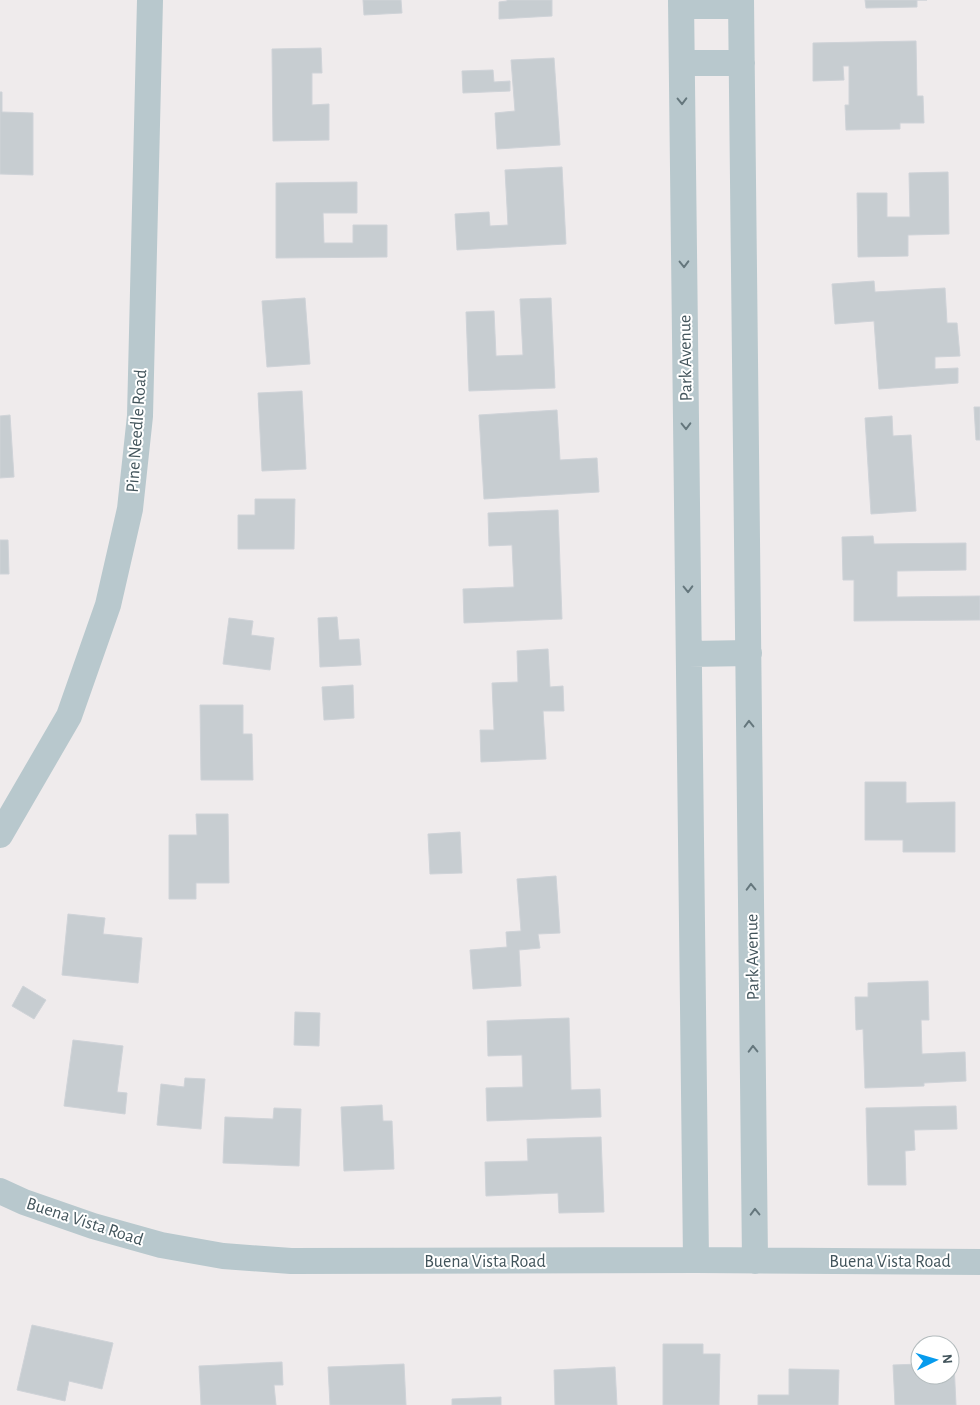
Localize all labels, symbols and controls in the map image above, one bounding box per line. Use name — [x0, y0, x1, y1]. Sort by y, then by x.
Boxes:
one-way arrow — [677, 98, 687, 105]
one-way arrow — [679, 260, 689, 268]
street label: Park Avenue — [676, 315, 696, 401]
street label: Pine Needle Road — [124, 369, 150, 493]
one-way arrow — [681, 422, 691, 430]
one-way arrow — [683, 585, 693, 593]
one-way arrow — [744, 720, 754, 728]
one-way arrow — [746, 883, 756, 890]
street label: Park Avenue — [743, 914, 763, 1000]
one-way arrow — [748, 1045, 758, 1053]
street label: Buena Vista Road — [24, 1195, 145, 1249]
one-way arrow — [749, 1208, 760, 1216]
street label: Buena Vista Road — [424, 1253, 546, 1271]
street label: Buena Vista Road — [829, 1253, 951, 1271]
north arrow — [910, 1335, 960, 1385]
text: N — [940, 1353, 954, 1364]

